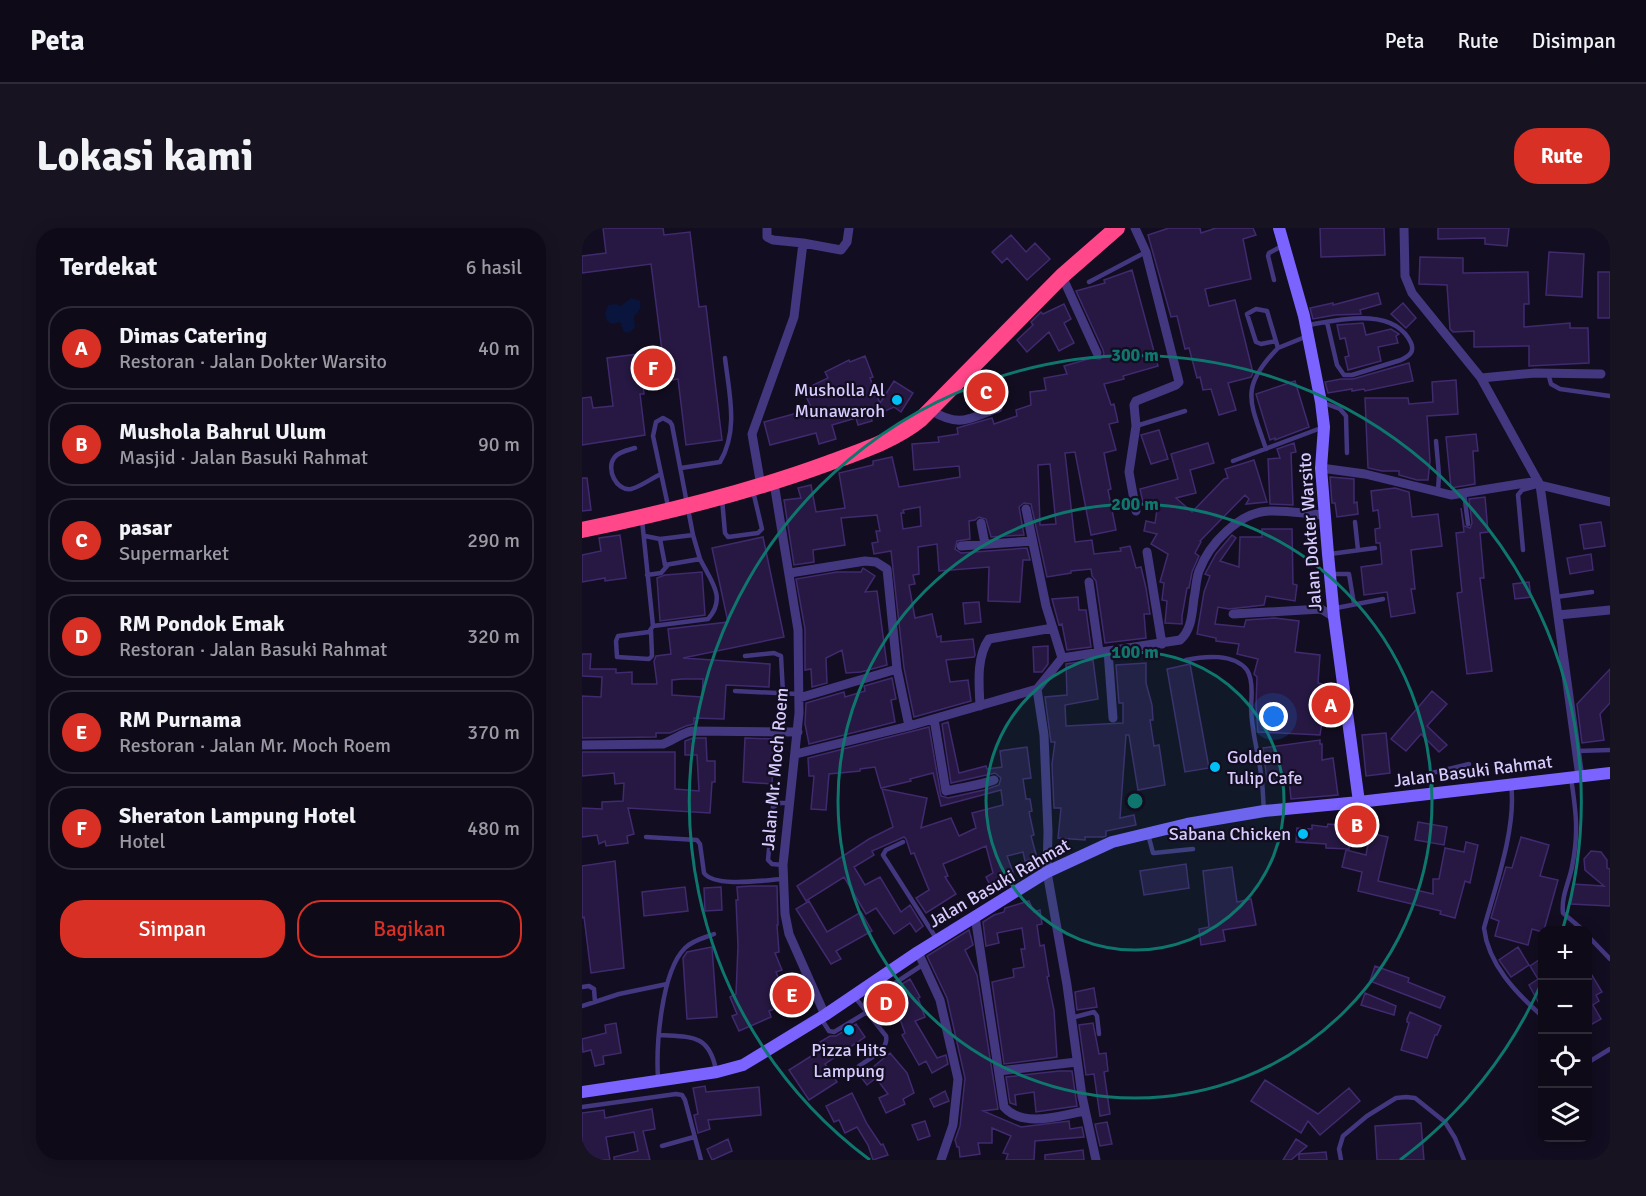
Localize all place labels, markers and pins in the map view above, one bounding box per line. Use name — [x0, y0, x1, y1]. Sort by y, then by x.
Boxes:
pin: F — [634, 346, 672, 390]
pin: C — [966, 370, 1006, 414]
place label: Musholla Al Munawaroh — [794, 379, 885, 422]
marker: Musholla Al Munawaroh — [890, 393, 904, 407]
pin: A — [1312, 682, 1350, 728]
place label: Golden Tulip Cafe — [1227, 746, 1303, 789]
marker: Golden Tulip Cafe — [1208, 760, 1222, 774]
centre of rings — [1125, 791, 1145, 811]
pin: B — [1338, 802, 1376, 848]
place label: Sabana Chicken — [1169, 823, 1291, 845]
marker: Sabana Chicken — [1296, 827, 1310, 841]
pin: E — [772, 972, 812, 1017]
pin: D — [866, 980, 906, 1026]
marker: Pizza Hits Lampung — [842, 1023, 856, 1037]
place label: Pizza Hits Lampung — [811, 1039, 887, 1082]

